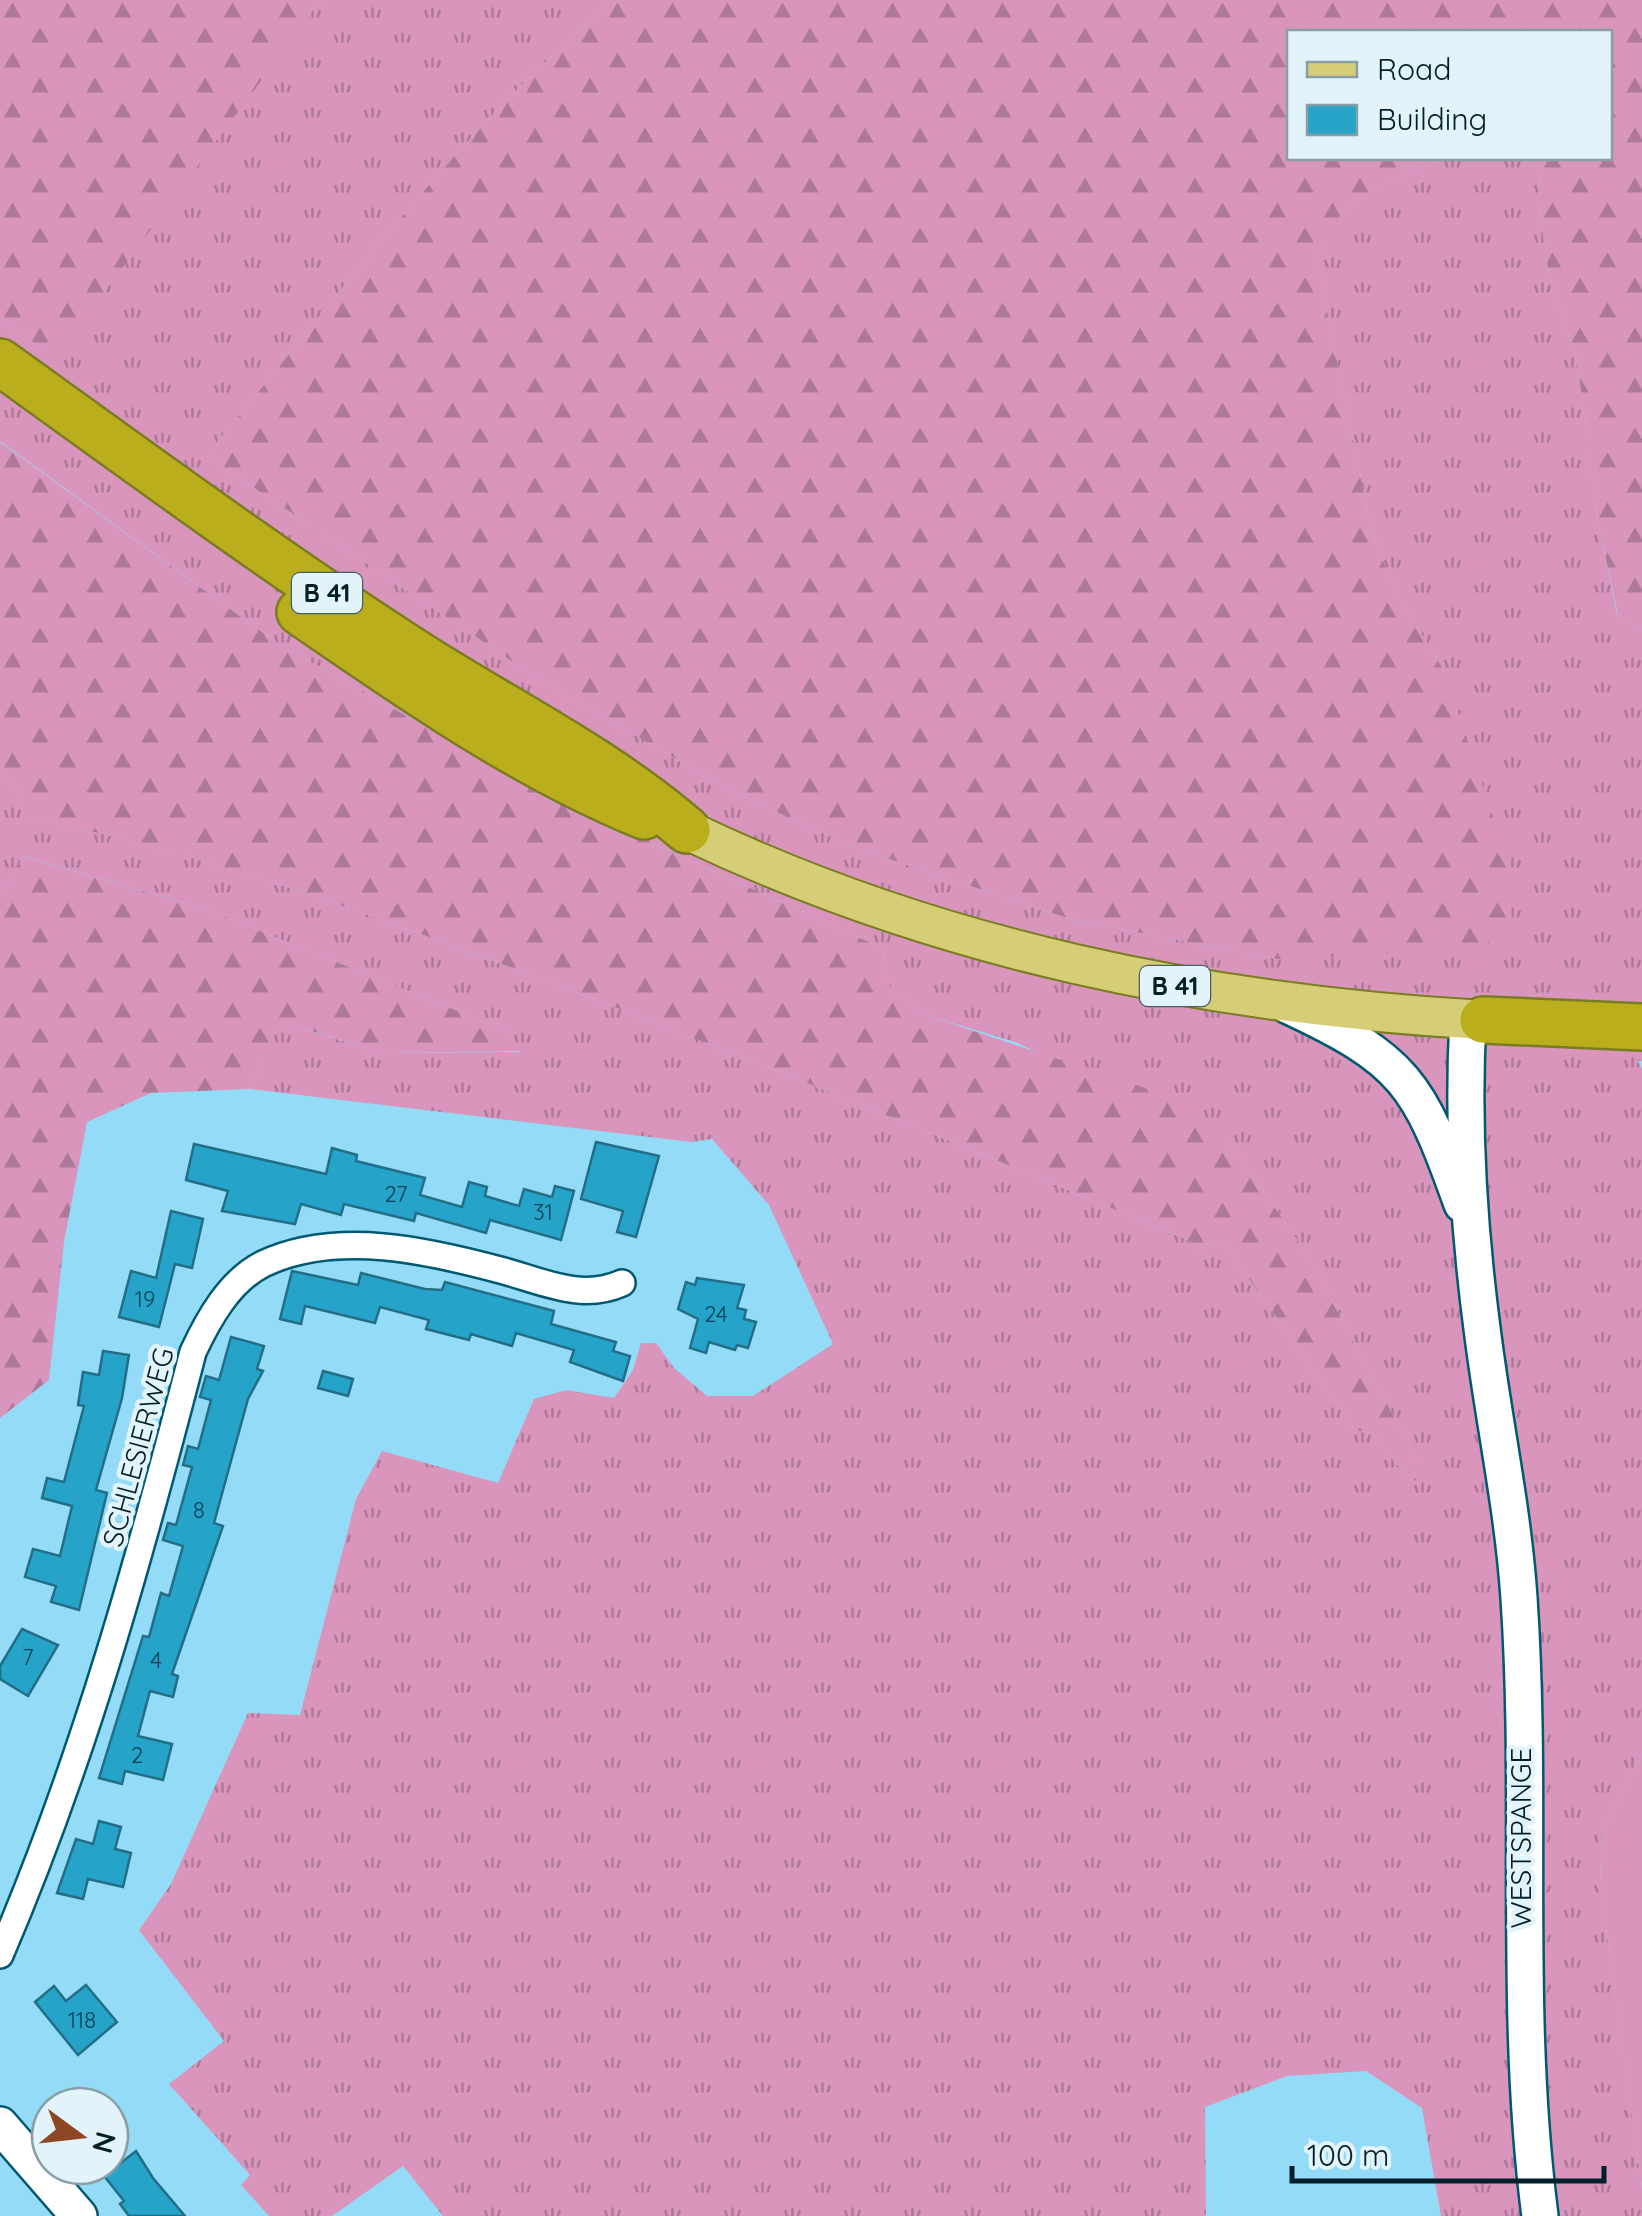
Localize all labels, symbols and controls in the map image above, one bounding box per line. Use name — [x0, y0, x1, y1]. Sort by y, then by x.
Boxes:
legend — [1287, 30, 1612, 160]
text: Road — [1377, 50, 1451, 88]
text: Building — [1377, 100, 1487, 138]
road number: B 41 — [292, 573, 362, 613]
road number: B 41 — [1140, 966, 1210, 1006]
house number: 27 — [384, 1180, 408, 1208]
house number: 31 — [533, 1198, 553, 1226]
house number: 19 — [135, 1285, 155, 1313]
house number: 24 — [704, 1300, 728, 1328]
street label: SCHLESIERWEG — [94, 1343, 181, 1550]
house number: 8 — [193, 1496, 205, 1524]
house number: 7 — [22, 1643, 34, 1671]
house number: 4 — [150, 1646, 162, 1674]
house number: 2 — [131, 1741, 143, 1769]
street label: WESTSPANGE — [1503, 1748, 1538, 1928]
house number: 118 — [68, 2006, 96, 2034]
north arrow — [30, 2086, 130, 2186]
scale bar — [1292, 2121, 1604, 2183]
text: N — [85, 2128, 124, 2157]
text: 100 m — [1307, 2136, 1389, 2174]

